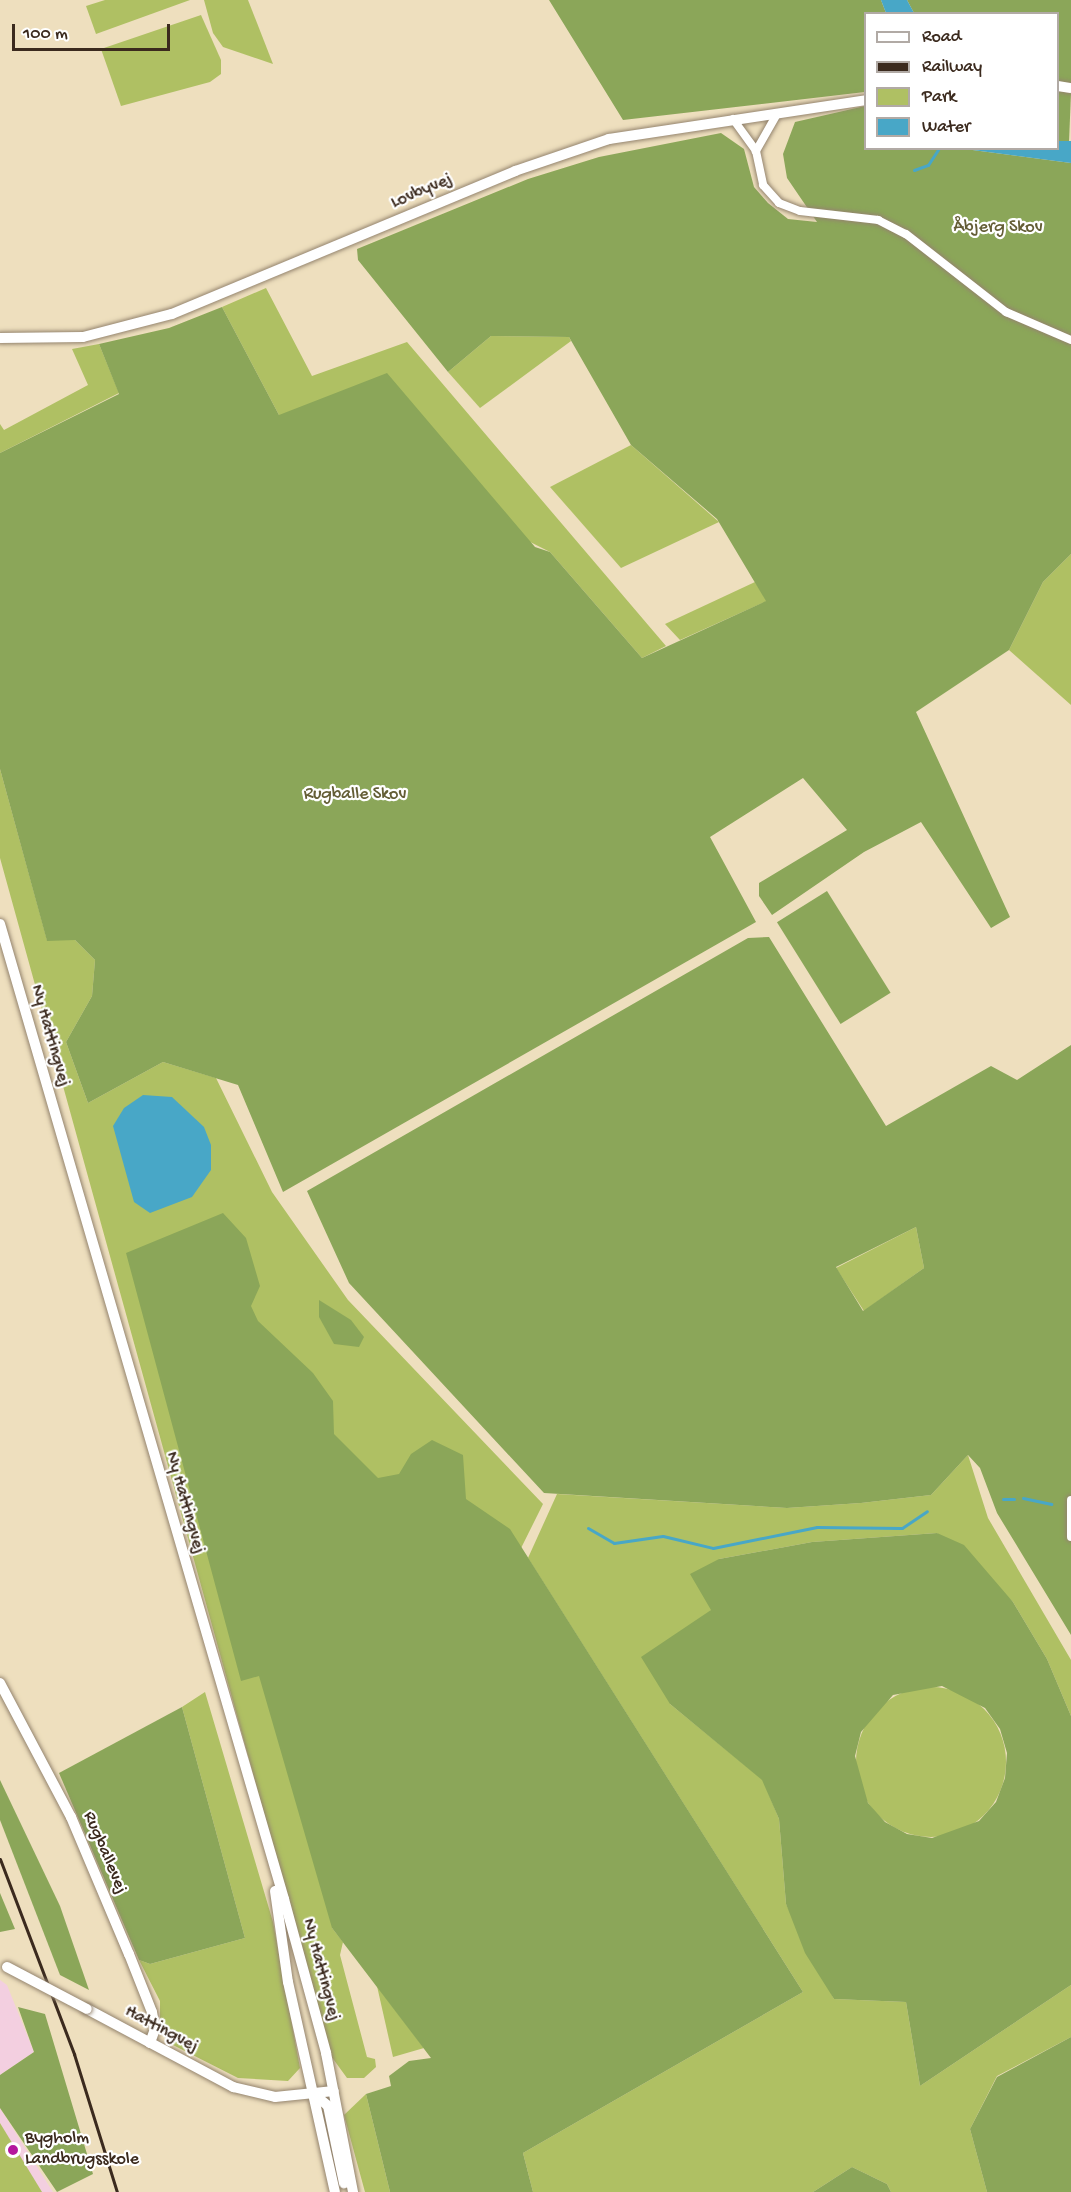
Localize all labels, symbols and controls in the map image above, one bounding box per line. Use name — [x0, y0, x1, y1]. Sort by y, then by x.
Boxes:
scale bar — [15, 12, 172, 50]
legend — [864, 12, 1059, 150]
text: 100 m — [23, 24, 68, 45]
text: Road — [922, 27, 961, 48]
text: Railway — [922, 57, 982, 78]
text: Park — [922, 87, 956, 108]
text: Water — [922, 117, 970, 138]
street label: Lovbyvej — [388, 169, 456, 215]
park label: Åbjerg Skov — [953, 217, 1043, 239]
park label: Rugballe Skov — [304, 784, 406, 806]
street label: Ny Hattingvej — [24, 983, 74, 1089]
street label: Ny Hattingvej — [159, 1450, 209, 1556]
street label: Rugballevej — [77, 1809, 131, 1897]
street label: Ny Hattingvej — [296, 1916, 344, 2024]
street label: Hattingvej — [121, 2002, 201, 2058]
place label: Bygholm Landbrugsskole — [25, 2129, 139, 2172]
marker: Bygholm Landbrugsskole — [6, 2143, 20, 2157]

